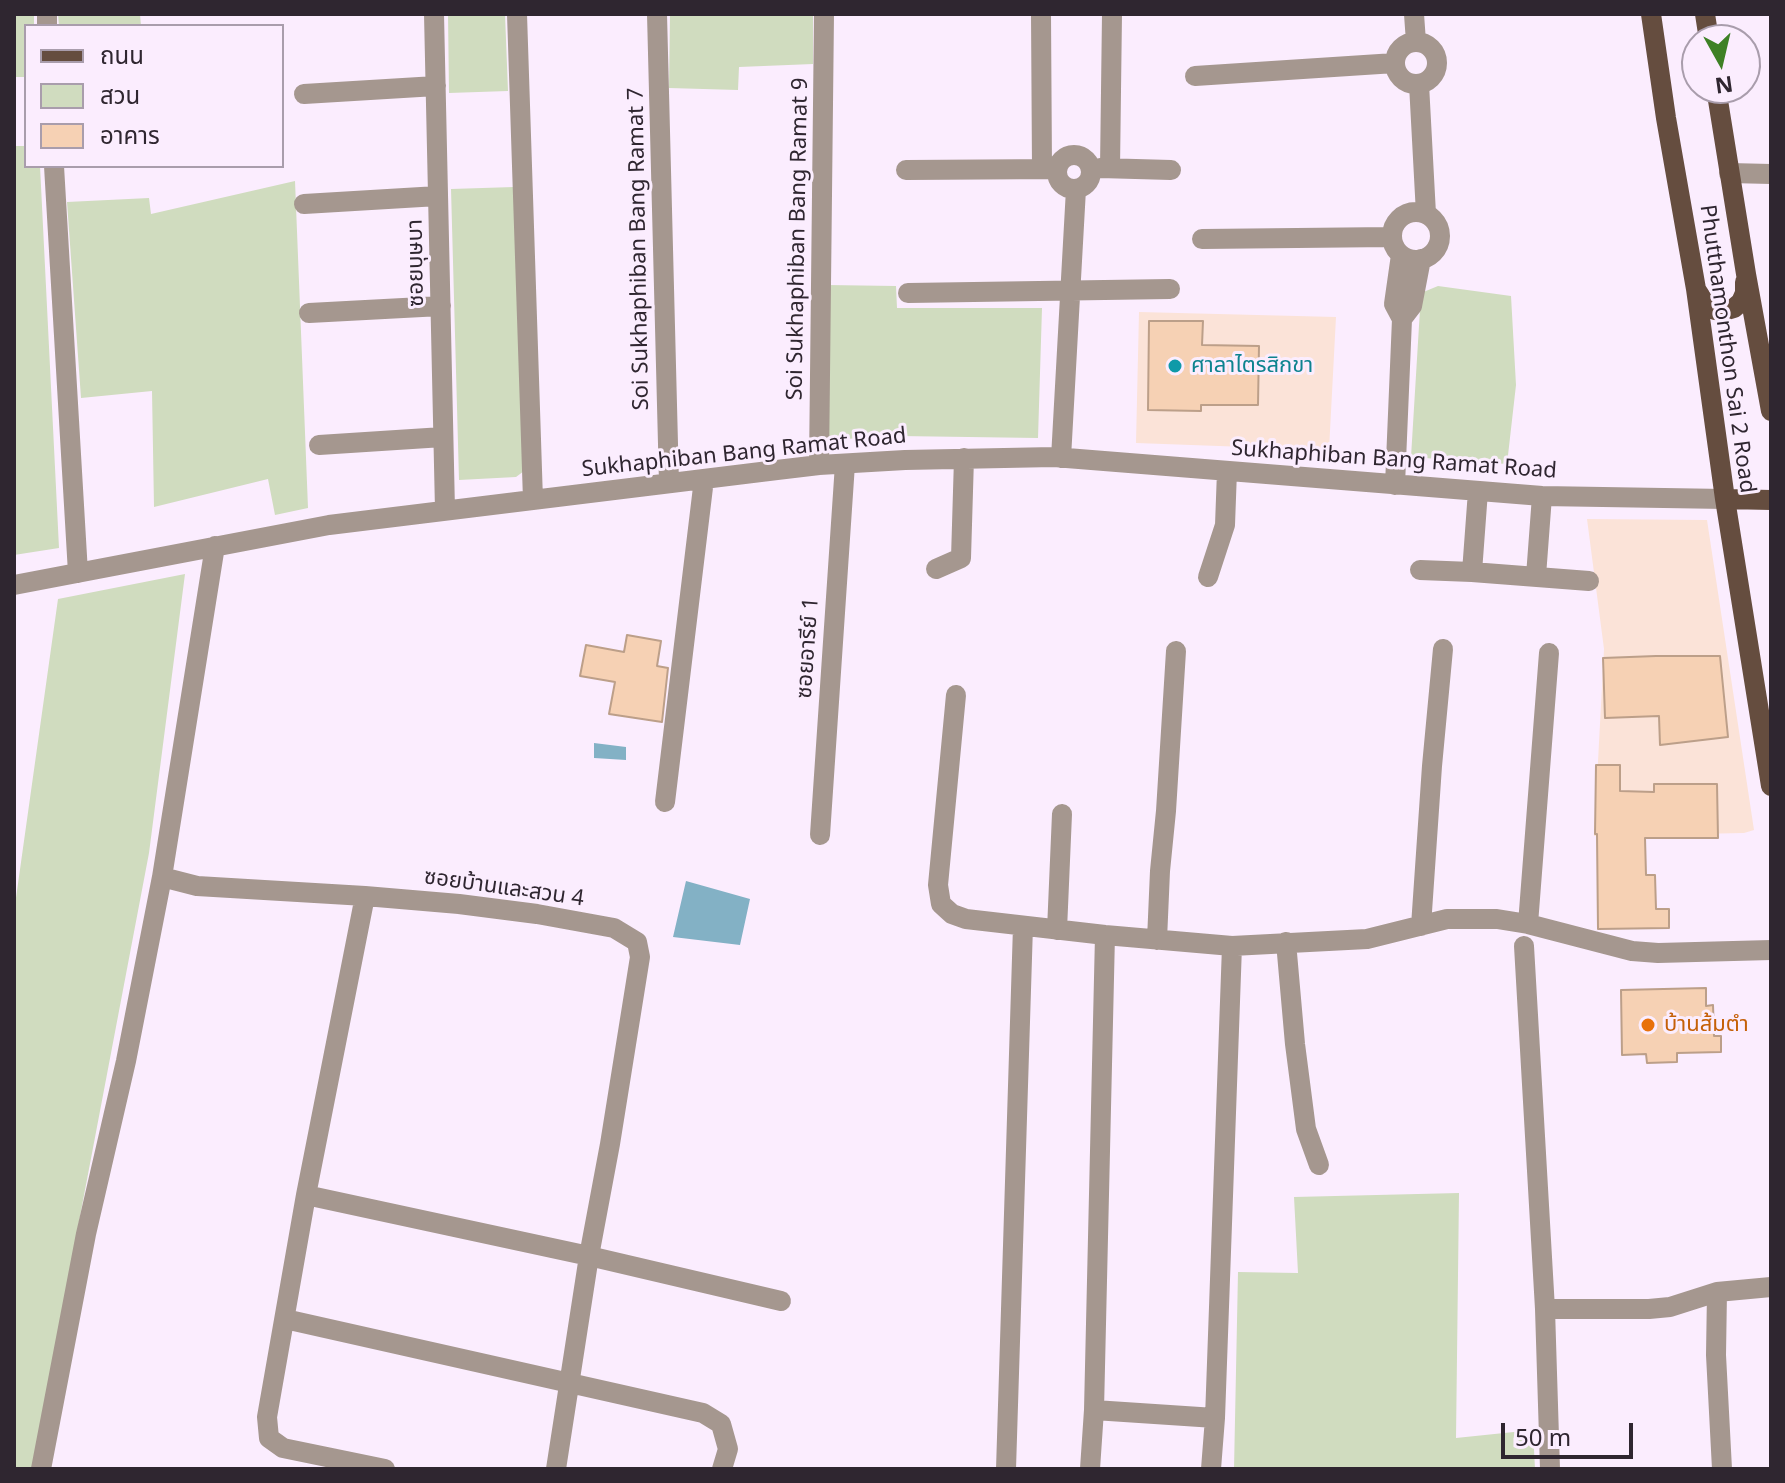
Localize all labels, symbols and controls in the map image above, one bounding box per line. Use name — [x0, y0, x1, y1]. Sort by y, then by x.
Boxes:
legend — [24, 24, 284, 168]
north arrow — [1681, 24, 1761, 104]
text: ถนน — [100, 38, 144, 71]
text: N — [1713, 70, 1735, 102]
street label: Soi Sukhaphiban Bang Ramat 9 — [782, 77, 814, 401]
text: สวน — [100, 78, 140, 111]
street label: Soi Sukhaphiban Bang Ramat 7 — [623, 87, 655, 411]
text: อาคาร — [100, 118, 160, 151]
street label: Phutthamonthon Sai 2 Road — [1694, 203, 1760, 495]
street label: ซอยบุษบา — [402, 219, 430, 307]
place label: ศาลาไตรสิกขา — [1191, 353, 1313, 379]
marker: ศาลาไตรสิกขา — [1166, 357, 1184, 375]
street label: Sukhaphiban Bang Ramat Road — [580, 423, 908, 483]
street label: Sukhaphiban Bang Ramat Road — [1230, 435, 1558, 485]
street label: ซอยอารีย์ 1 — [791, 596, 825, 700]
street label: ซอยบ้านและสวน 4 — [422, 864, 586, 912]
place label: บ้านส้มตำ — [1664, 1012, 1749, 1038]
marker: บ้านส้มตำ — [1639, 1016, 1657, 1034]
scale bar — [1505, 1407, 1637, 1457]
text: 50 m — [1515, 1420, 1571, 1453]

